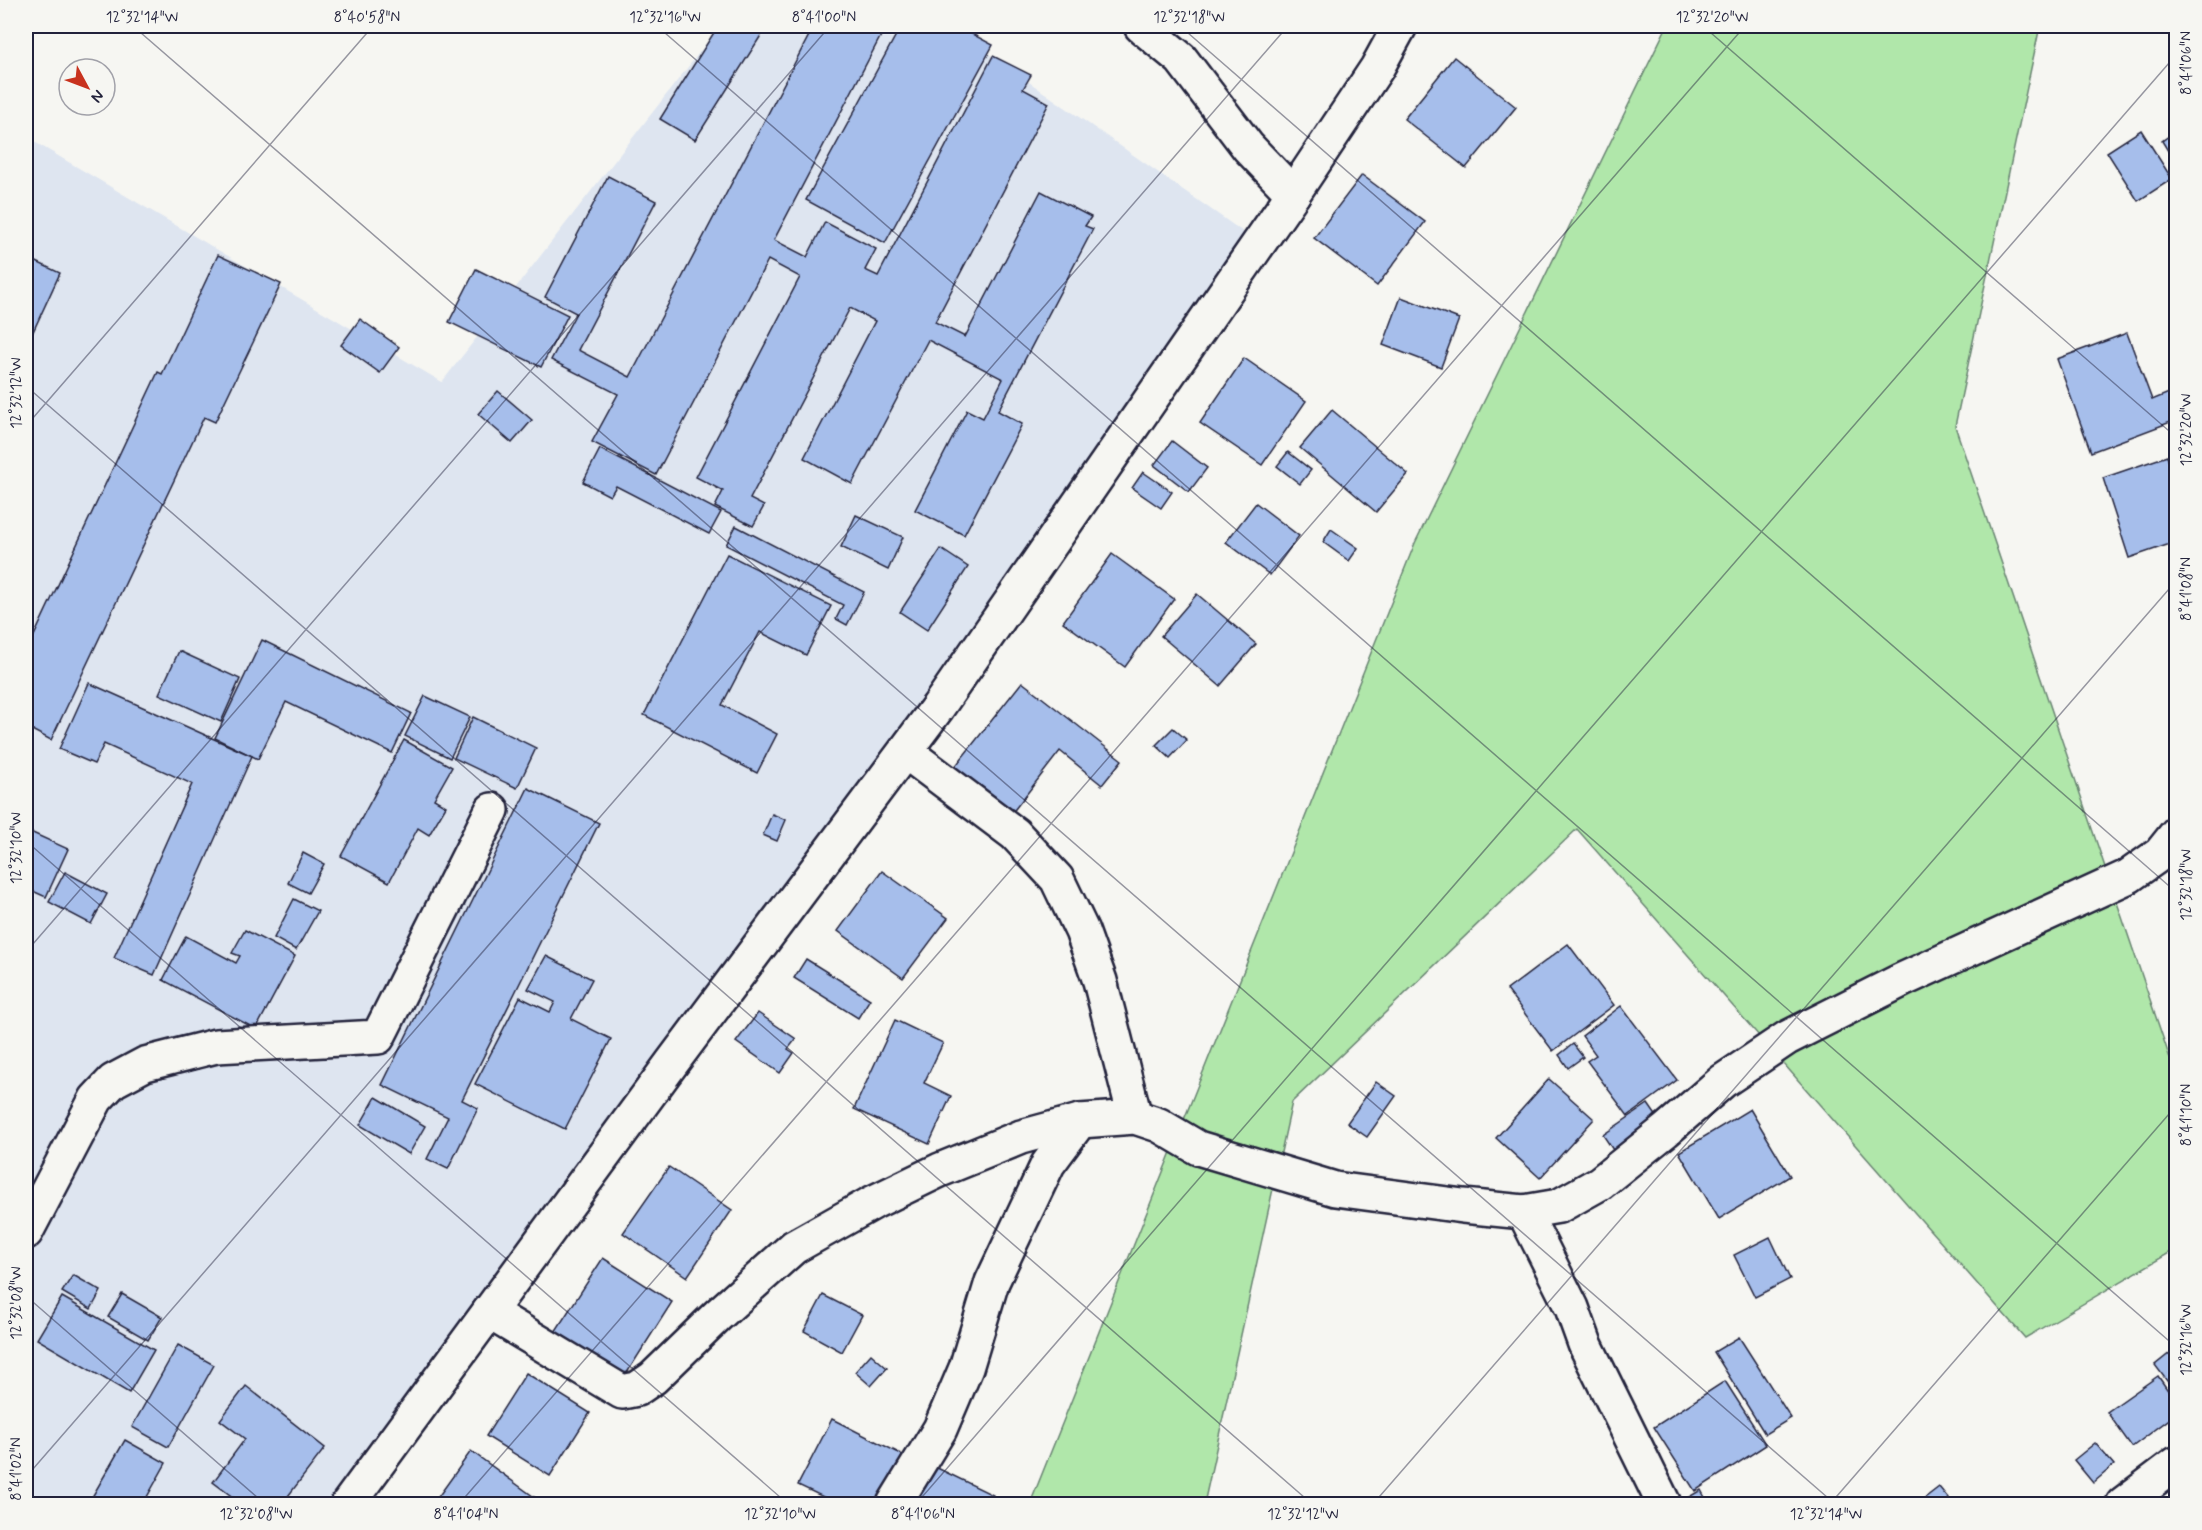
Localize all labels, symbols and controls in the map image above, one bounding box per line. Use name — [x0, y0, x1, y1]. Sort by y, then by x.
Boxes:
text: 12°32'14"W — [106, 8, 178, 28]
text: 8°40'58"N — [334, 8, 400, 28]
text: 12°32'16"W — [629, 8, 701, 28]
text: 8°41'00"N — [792, 8, 856, 28]
text: 12°32'18"W — [1153, 8, 1225, 28]
text: 12°32'20"W — [1676, 8, 1748, 28]
text: 8°41'06"N — [2177, 31, 2197, 95]
north arrow — [57, 57, 117, 117]
text: N — [86, 85, 109, 107]
text: 12°32'12"W — [7, 357, 27, 429]
text: 12°32'20"W — [2177, 394, 2197, 466]
text: 8°41'08"N — [2177, 557, 2197, 621]
text: 12°32'10"W — [7, 812, 27, 884]
text: 12°32'18"W — [2177, 849, 2197, 921]
text: 8°41'10"N — [2177, 1084, 2197, 1146]
text: 12°32'08"W — [7, 1266, 27, 1340]
text: 12°32'16"W — [2177, 1304, 2197, 1376]
text: 8°41'02"N — [7, 1437, 27, 1501]
text: 12°32'08"W — [219, 1505, 293, 1525]
text: 8°41'04"N — [434, 1505, 498, 1525]
text: 12°32'10"W — [744, 1505, 816, 1525]
text: 8°41'06"N — [891, 1505, 955, 1525]
text: 12°32'12"W — [1267, 1505, 1339, 1525]
text: 12°32'14"W — [1790, 1505, 1862, 1525]

